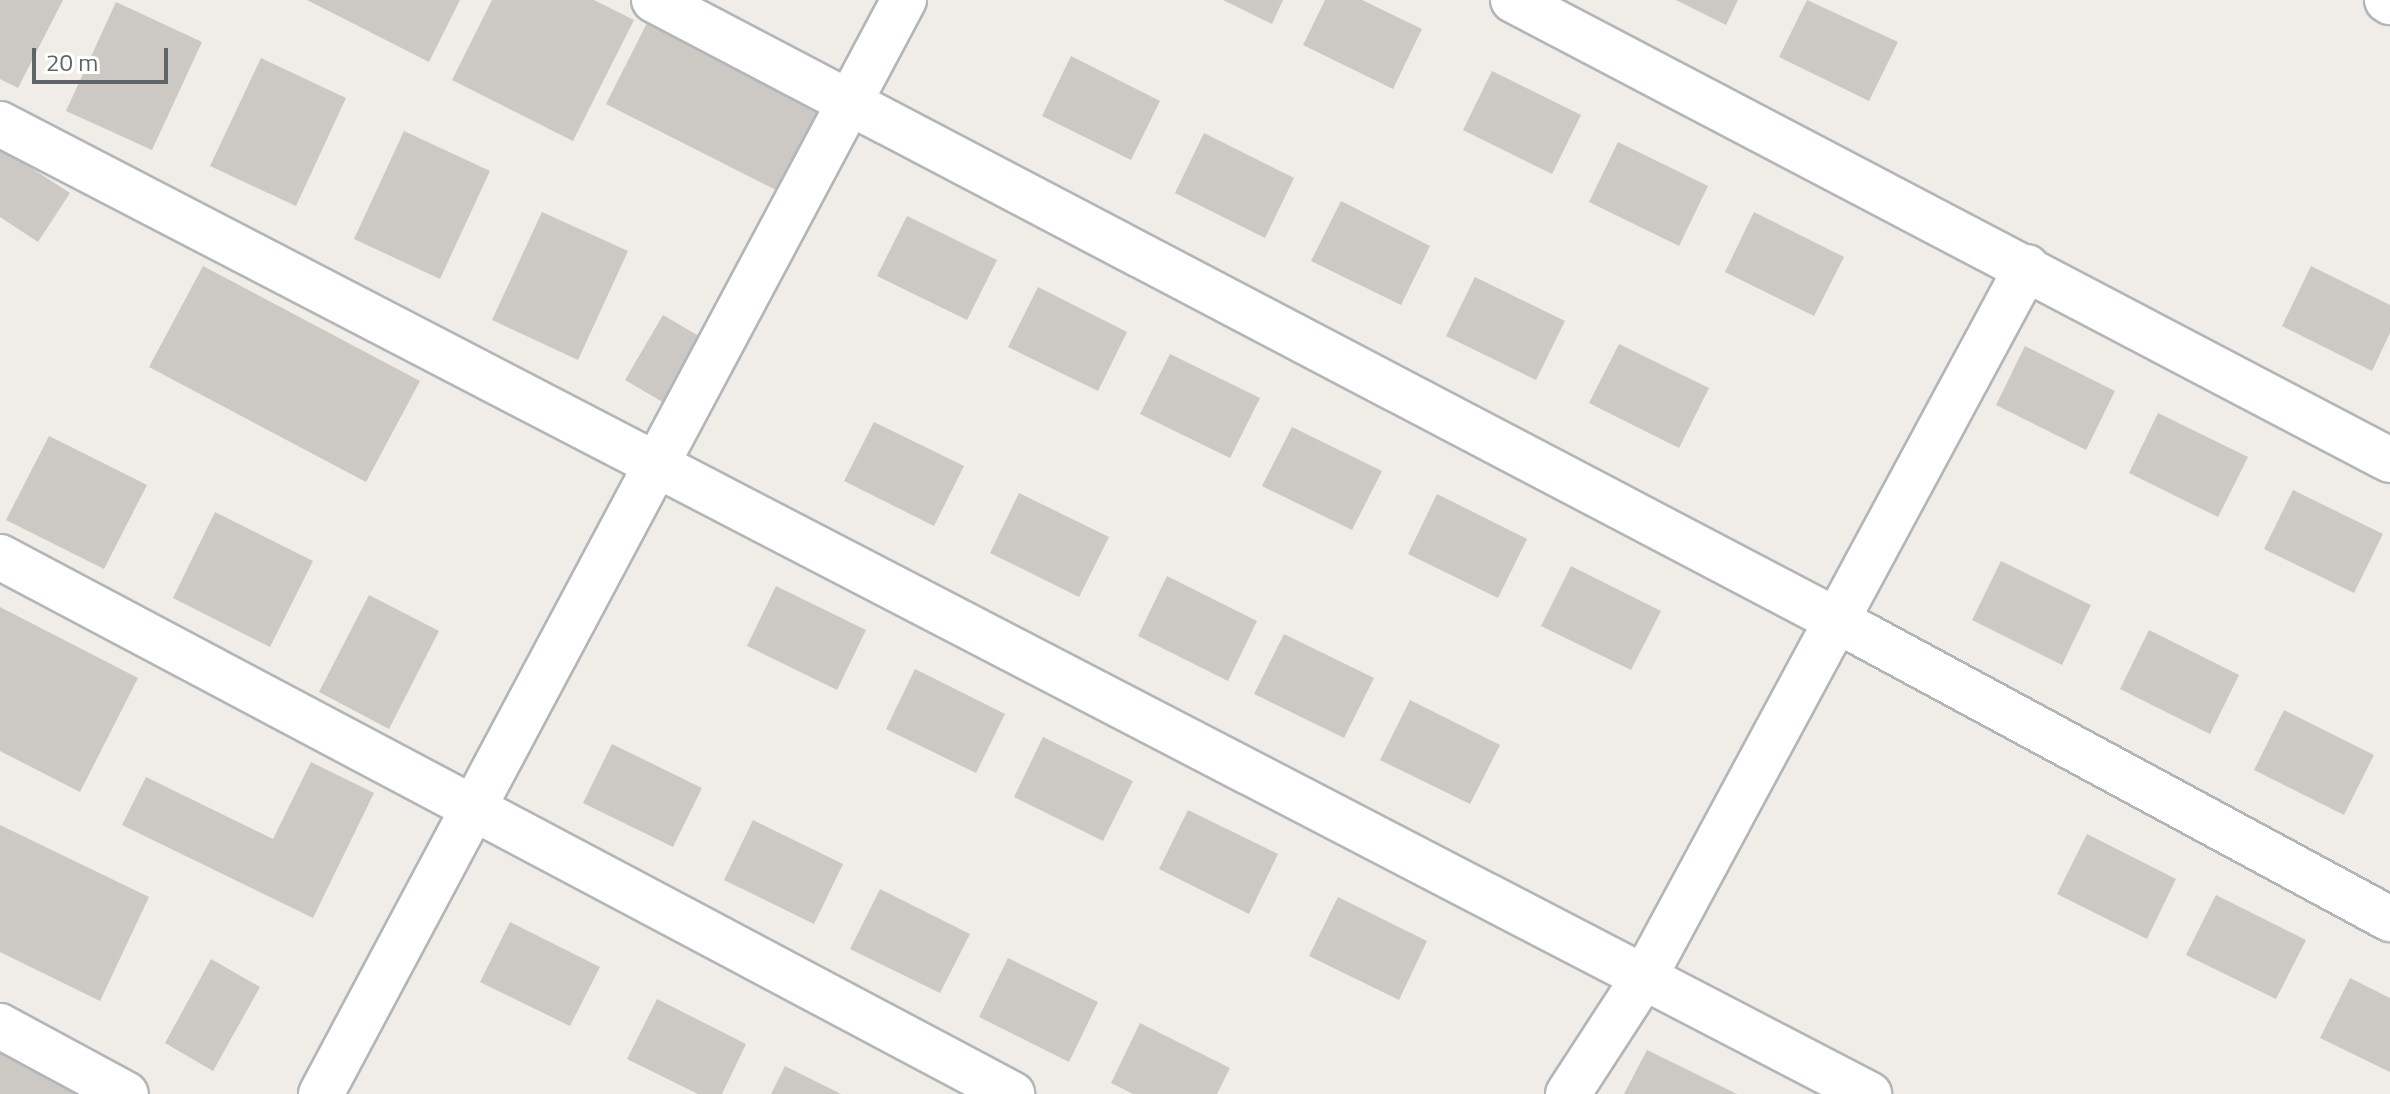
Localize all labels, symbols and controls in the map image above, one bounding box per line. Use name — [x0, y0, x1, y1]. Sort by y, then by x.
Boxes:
scale bar — [36, 32, 172, 82]
text: 20 m — [46, 44, 98, 80]

